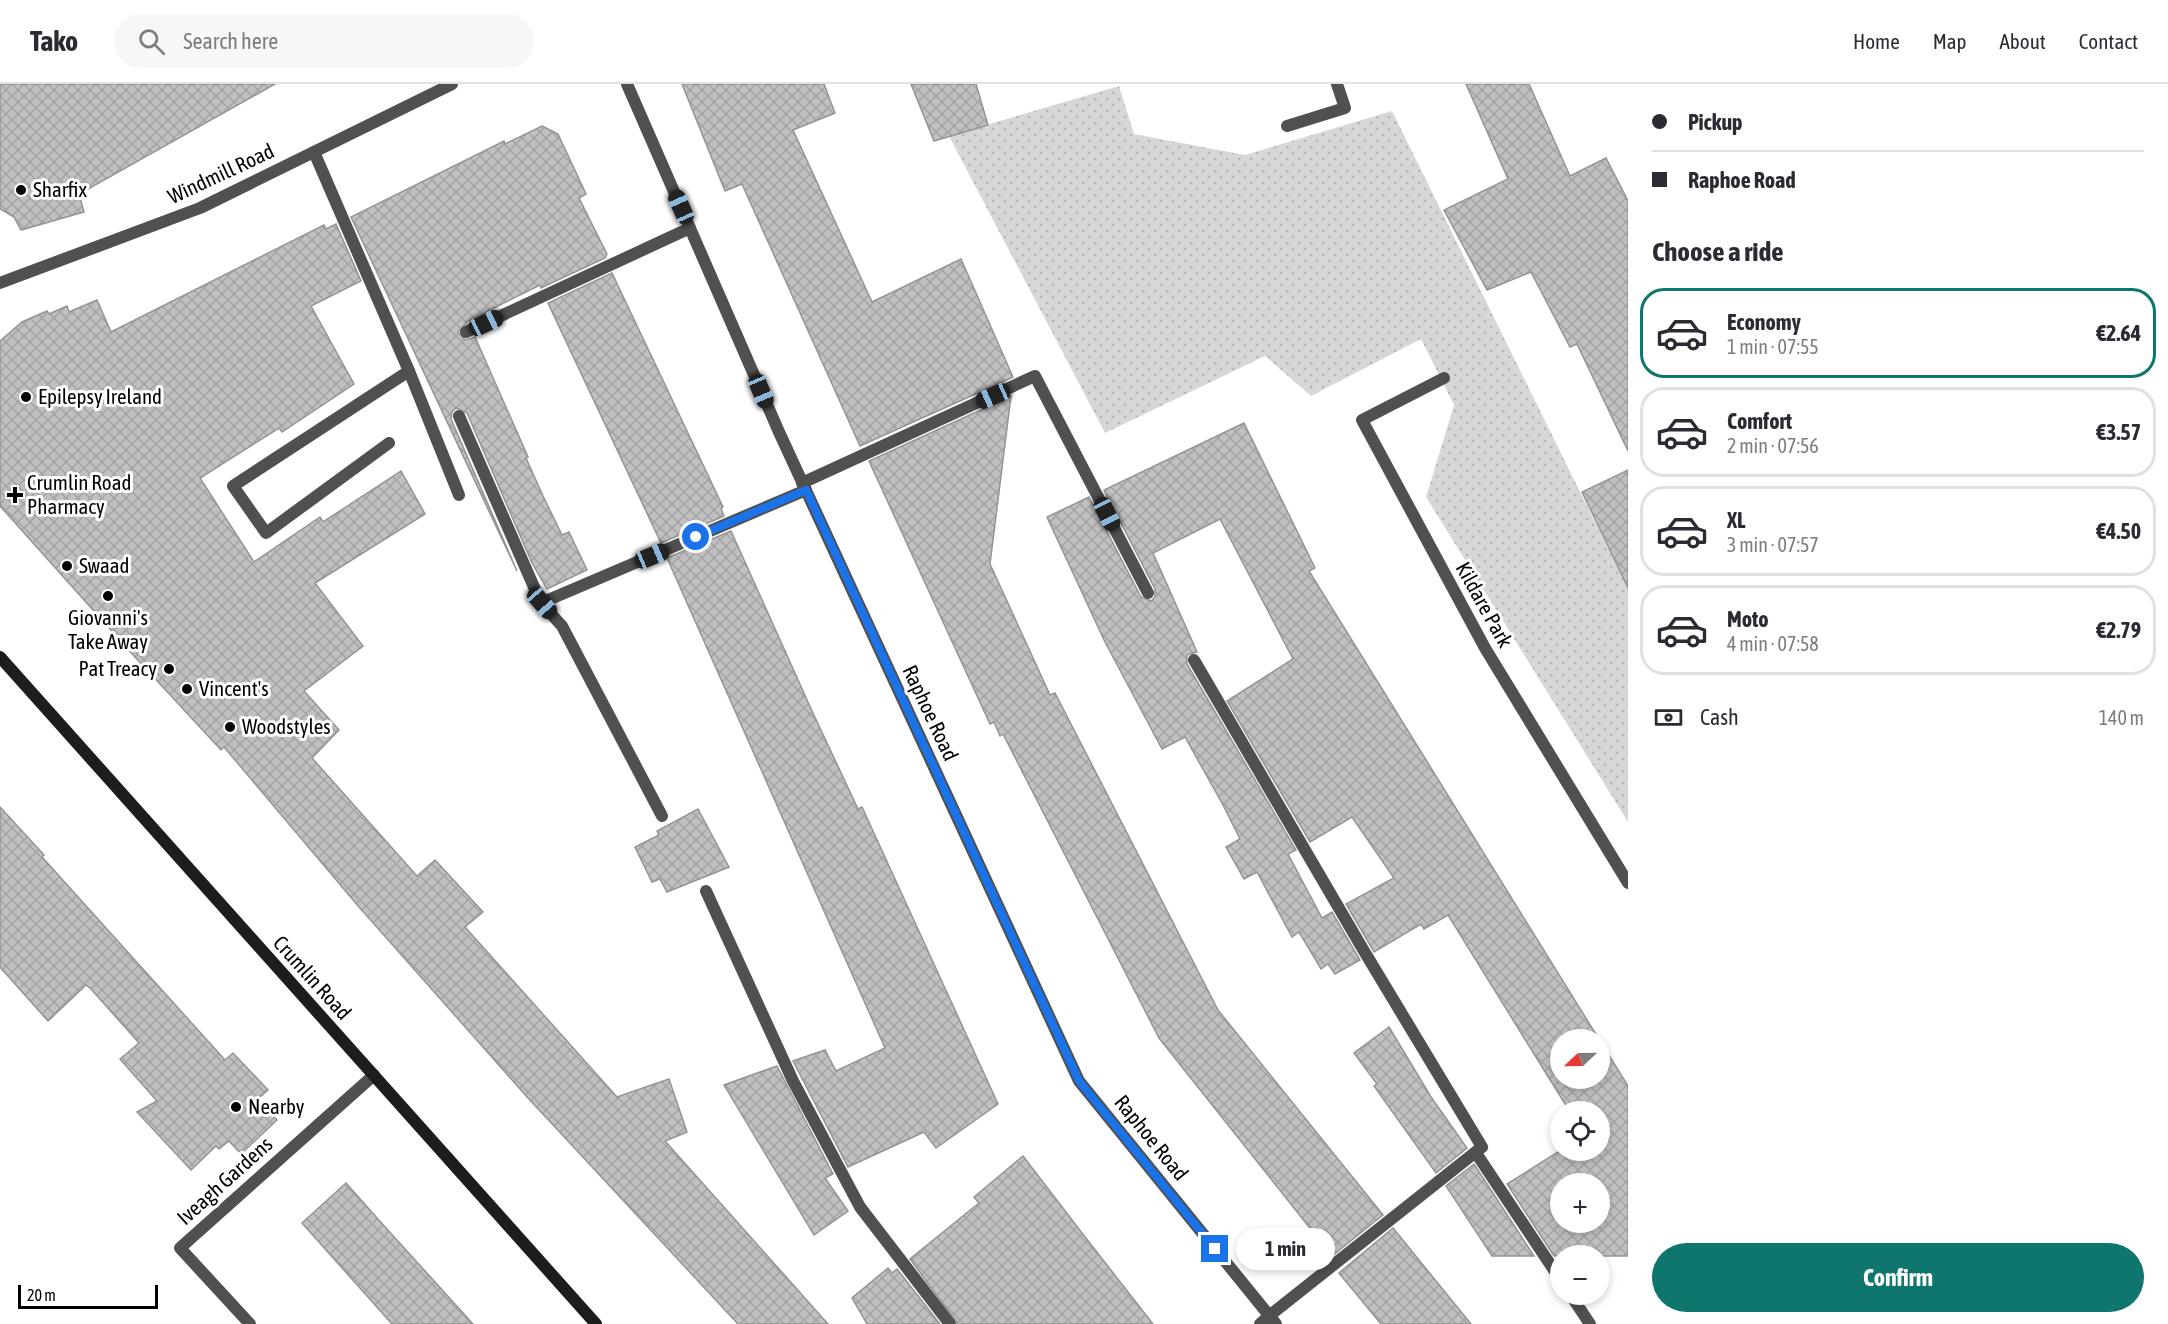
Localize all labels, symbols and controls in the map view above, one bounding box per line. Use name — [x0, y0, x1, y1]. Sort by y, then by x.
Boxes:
search box — [114, 14, 534, 68]
text: Tako — [30, 25, 78, 57]
icon: search — [135, 25, 168, 58]
text: Search here — [183, 28, 278, 54]
text: Home — [1853, 29, 1900, 53]
text: Map — [1933, 29, 1967, 53]
text: About — [2000, 29, 2046, 53]
text: Contact — [2079, 29, 2138, 53]
text: Pickup — [1688, 109, 1743, 135]
street label: Windmill Road — [164, 138, 277, 208]
text: Raphoe Road — [1688, 167, 1796, 193]
place label: Sharfix — [33, 177, 87, 201]
marker: Sharfix — [14, 183, 28, 197]
car — [665, 187, 697, 227]
text: Choose a ride — [1652, 236, 1784, 267]
icon: car — [1655, 306, 1709, 360]
car — [466, 307, 506, 339]
text: Economy — [1727, 309, 1801, 335]
text: €2.64 — [2096, 320, 2141, 346]
text: 1 min · 07:55 — [1727, 335, 1819, 358]
car — [746, 371, 776, 411]
car — [973, 380, 1013, 412]
place label: Epilepsy Ireland — [38, 384, 162, 408]
marker: Epilepsy Ireland — [19, 390, 33, 404]
icon: car — [1655, 405, 1709, 459]
text: Comfort — [1727, 408, 1792, 434]
text: €3.57 — [2096, 419, 2141, 445]
text: 2 min · 07:56 — [1727, 434, 1819, 457]
place label: Crumlin Road Pharmacy — [27, 470, 131, 518]
marker: Crumlin Road Pharmacy — [8, 488, 22, 502]
car — [1091, 494, 1123, 534]
icon: car — [1655, 504, 1709, 558]
text: XL — [1727, 507, 1745, 533]
text: €4.50 — [2096, 518, 2141, 544]
route start — [682, 523, 709, 550]
text: 3 min · 07:57 — [1727, 533, 1819, 556]
car — [632, 541, 672, 571]
place label: Swaad — [79, 553, 129, 577]
street label: Kildare Park — [1452, 558, 1518, 651]
marker: Swaad — [60, 559, 74, 573]
car — [523, 584, 561, 622]
marker: Giovanni's Take Away — [101, 589, 115, 603]
icon: car — [1655, 603, 1709, 657]
place label: Giovanni's Take Away — [68, 605, 148, 653]
text: Moto — [1727, 606, 1769, 632]
text: €2.79 — [2096, 617, 2141, 643]
text: 4 min · 07:58 — [1727, 632, 1819, 655]
place label: Pat Treacy — [79, 656, 157, 680]
street label: Raphoe Road — [898, 661, 964, 764]
marker: Pat Treacy — [162, 662, 176, 676]
place label: Vincent's — [199, 676, 269, 700]
marker: Vincent's — [180, 682, 194, 696]
icon: cash — [1652, 701, 1685, 734]
text: Cash — [1700, 704, 1739, 730]
text: 140 m — [2099, 706, 2144, 729]
place label: Woodstyles — [242, 714, 331, 738]
marker: Woodstyles — [223, 720, 237, 734]
street label: Crumlin Road — [269, 930, 357, 1024]
north arrow — [1550, 1029, 1610, 1089]
map controls — [1550, 1029, 1610, 1305]
street label: Raphoe Road — [1110, 1090, 1193, 1185]
place label: Nearby — [248, 1094, 305, 1118]
marker: Nearby — [229, 1100, 243, 1114]
button: locate — [1550, 1101, 1610, 1161]
street label: Iveagh Gardens — [172, 1131, 277, 1229]
button: + — [1550, 1173, 1610, 1233]
callout: 1 min — [1236, 1228, 1335, 1270]
route end — [1201, 1235, 1228, 1262]
text: 1 min — [1265, 1237, 1306, 1260]
button: Confirm — [1652, 1243, 2144, 1312]
button: − — [1550, 1245, 1610, 1305]
scale bar — [18, 1282, 158, 1310]
text: 20 m — [27, 1286, 56, 1304]

